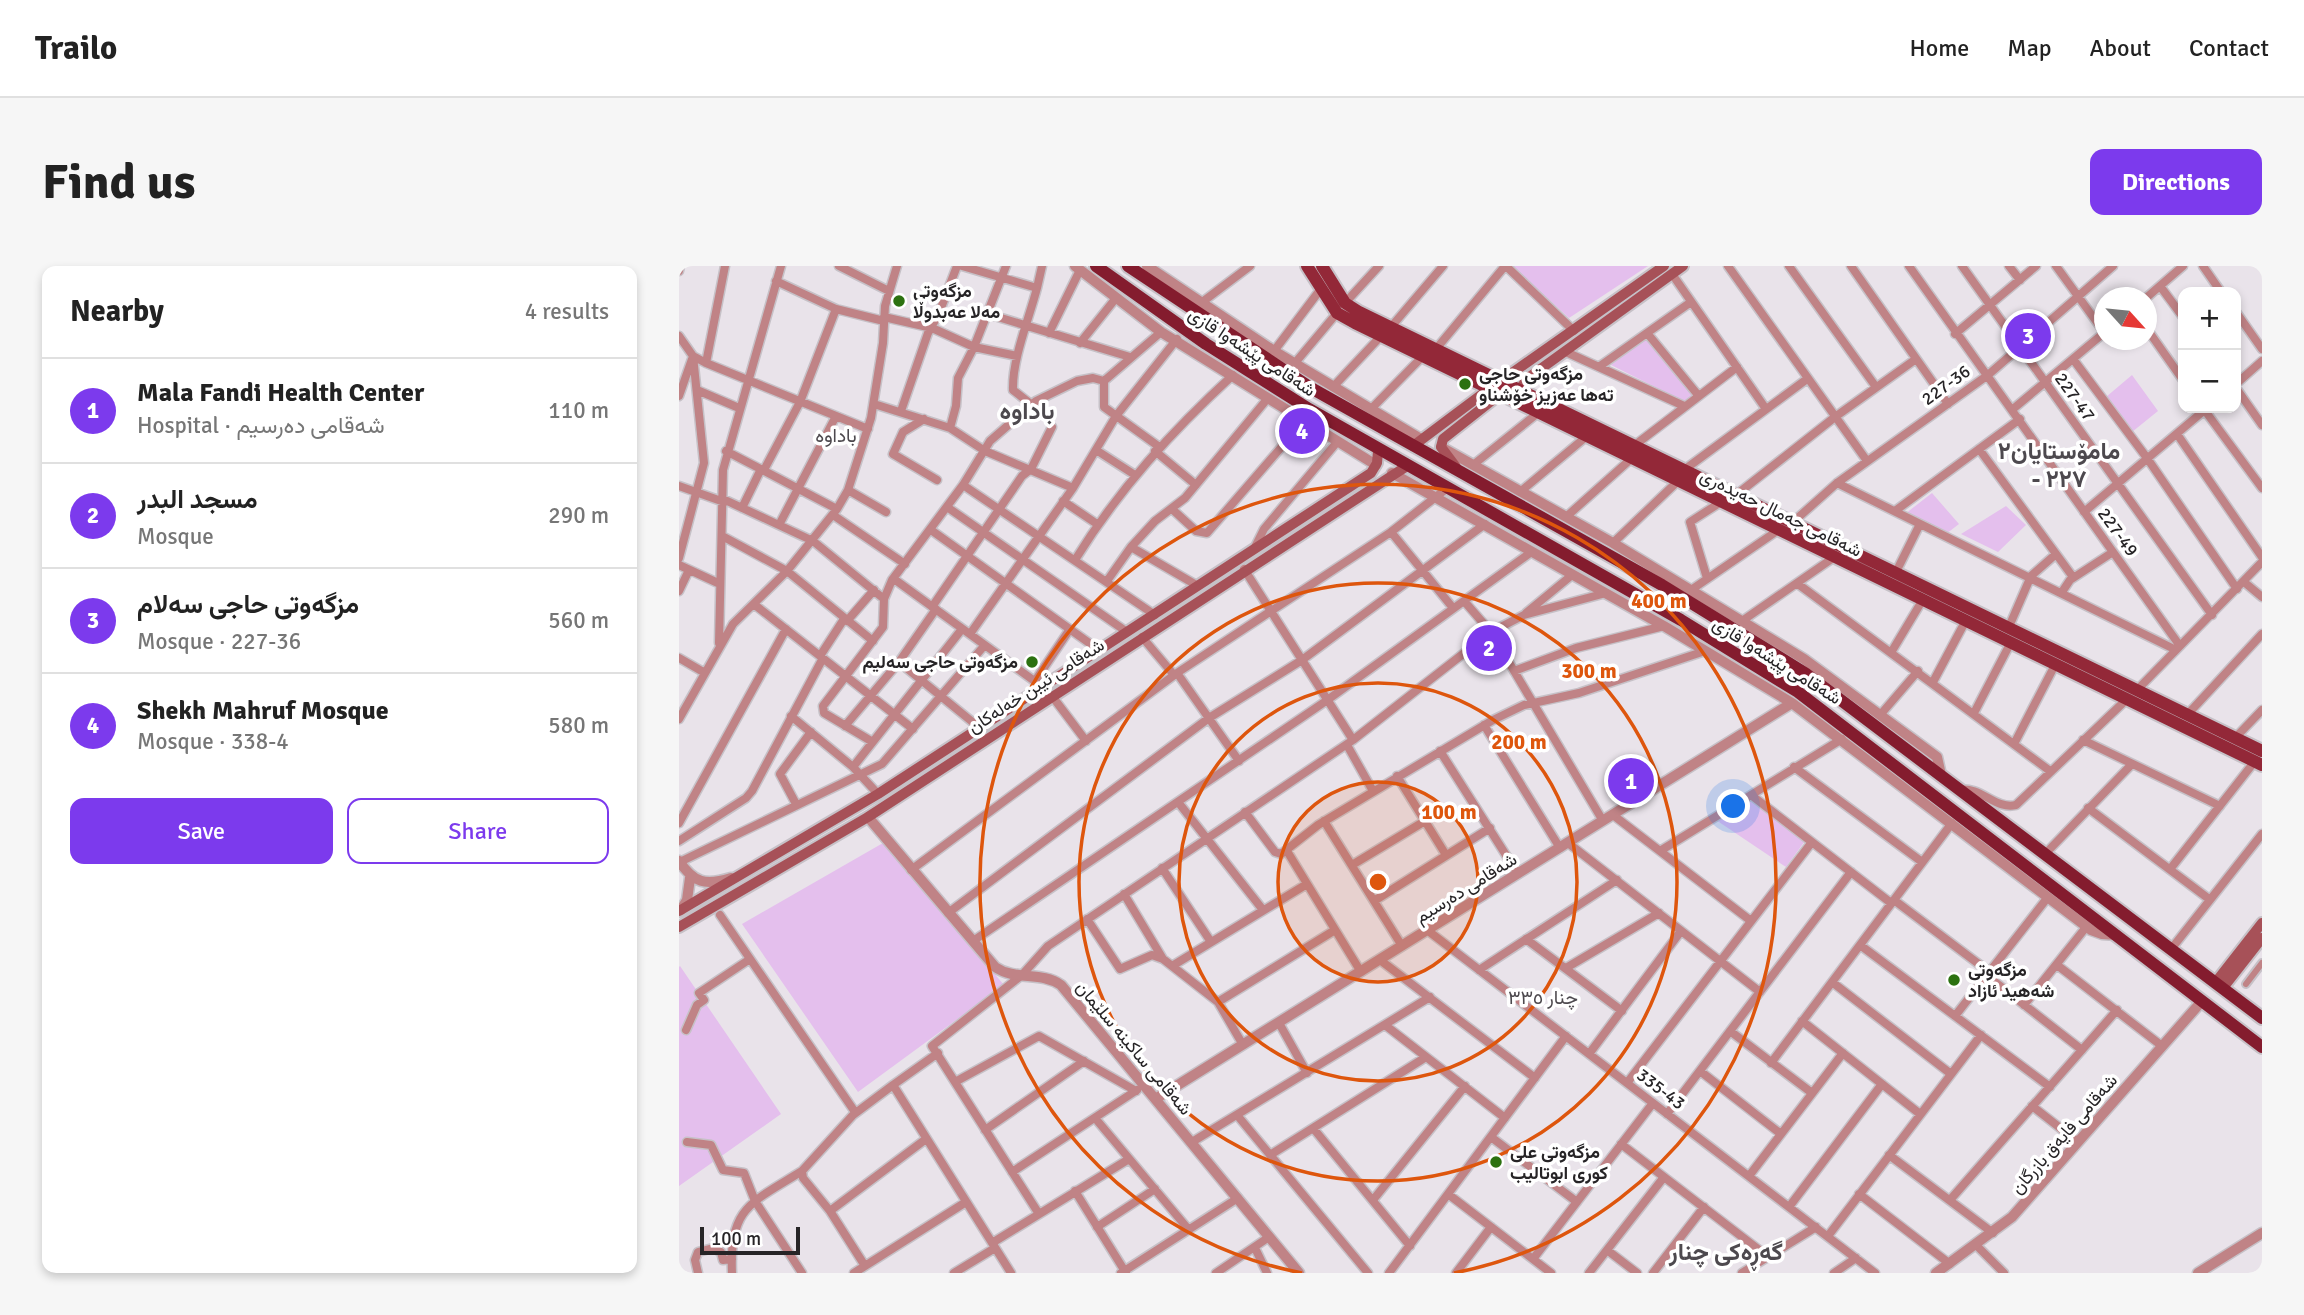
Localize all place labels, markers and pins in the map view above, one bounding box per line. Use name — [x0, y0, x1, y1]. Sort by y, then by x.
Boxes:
place label: مزگەوتی مەلا عەبدوڵا — [913, 280, 1001, 323]
marker: مزگەوتی مەلا عەبدوڵا — [891, 293, 907, 309]
pin: 3 — [2005, 310, 2051, 362]
place label: مزگەوتی حاجی تەها عەزیز خۆشناو — [1479, 363, 1614, 406]
marker: مزگەوتی حاجی تەها عەزیز خۆشناو — [1457, 376, 1473, 392]
pin: 4 — [1279, 405, 1325, 457]
pin: 2 — [1466, 622, 1512, 674]
place label: مزگەوتی حاجی سەلیم — [862, 651, 1018, 674]
marker: مزگەوتی حاجی سەلیم — [1024, 654, 1040, 670]
pin: 1 — [1608, 755, 1654, 807]
centre of rings — [1366, 870, 1390, 894]
place label: مزگەوتی شەهید ئازاد — [1968, 959, 2054, 1002]
marker: مزگەوتی شەهید ئازاد — [1946, 972, 1962, 988]
place label: مزگەوتی علی کوری ابوتالیب — [1510, 1141, 1608, 1184]
marker: مزگەوتی علی کوری ابوتالیب — [1488, 1154, 1504, 1170]

